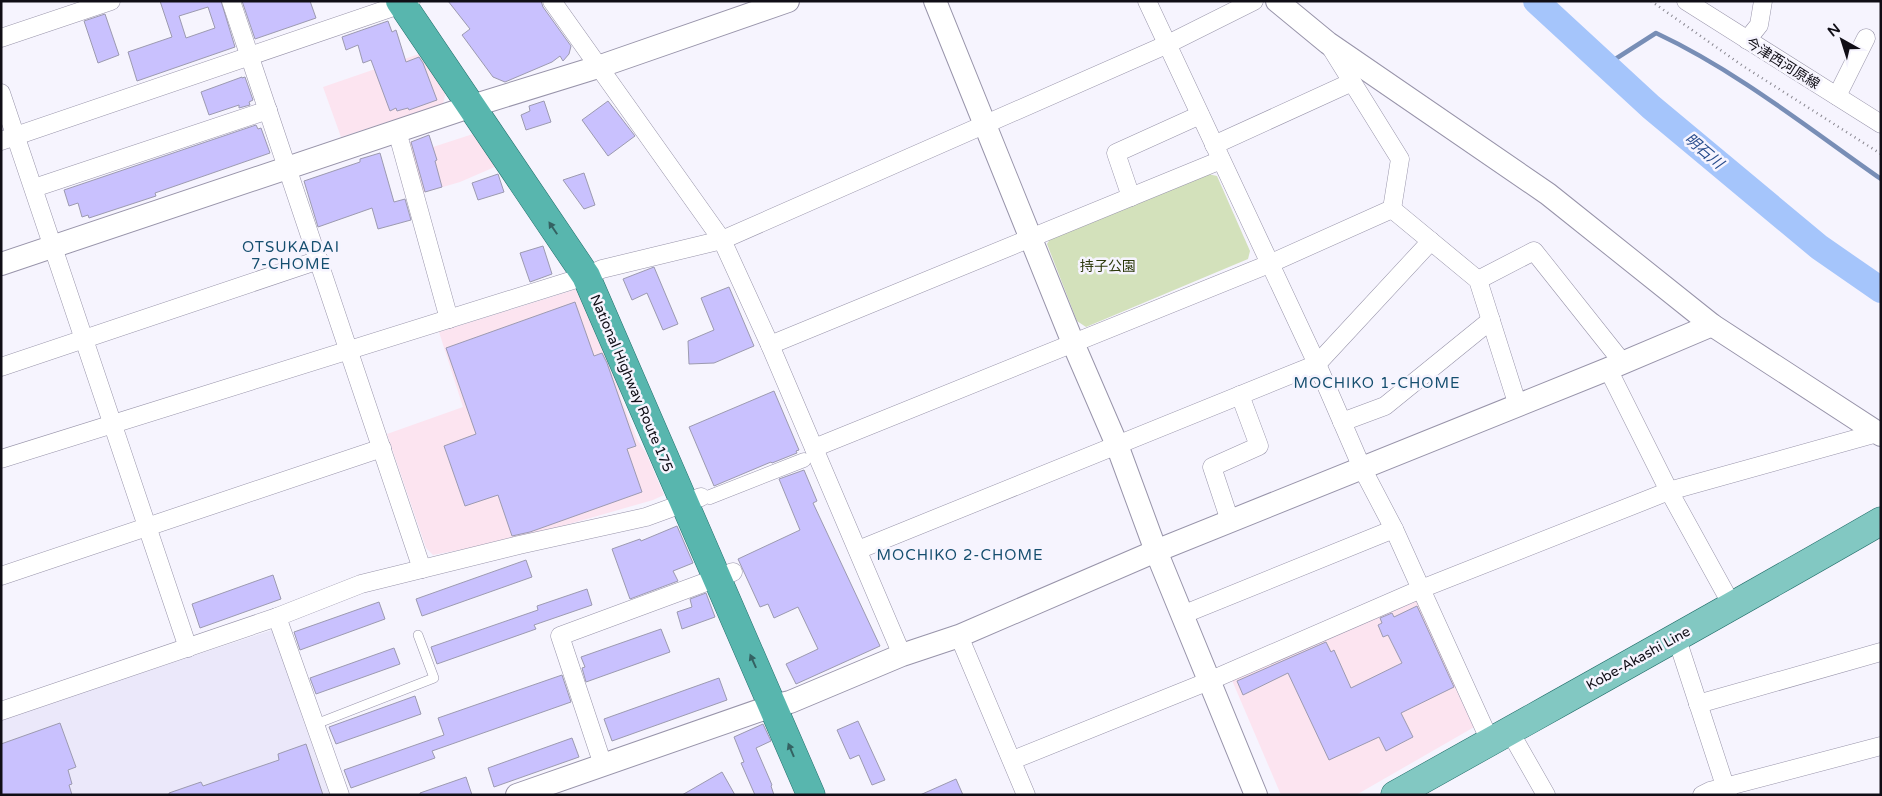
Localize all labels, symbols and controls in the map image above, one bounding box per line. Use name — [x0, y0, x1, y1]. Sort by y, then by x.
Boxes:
north arrow — [1817, 15, 1867, 65]
text: N — [1824, 20, 1844, 40]
street label: 今津西河原線 — [1743, 34, 1823, 93]
water label: 明石川 — [1681, 130, 1729, 174]
one-way arrow — [549, 221, 558, 235]
district label: OTSUKADAI 7-CHOME — [242, 238, 340, 273]
park label: 持子公園 — [1080, 258, 1136, 275]
street label: National Highway Route 175 — [586, 292, 677, 474]
district label: MOCHIKO 1-CHOME — [1294, 374, 1460, 392]
district label: MOCHIKO 2-CHOME — [877, 546, 1043, 564]
street label: Kobe-Akashi Line — [1583, 623, 1693, 694]
one-way arrow — [748, 654, 756, 668]
one-way arrow — [787, 743, 795, 757]

